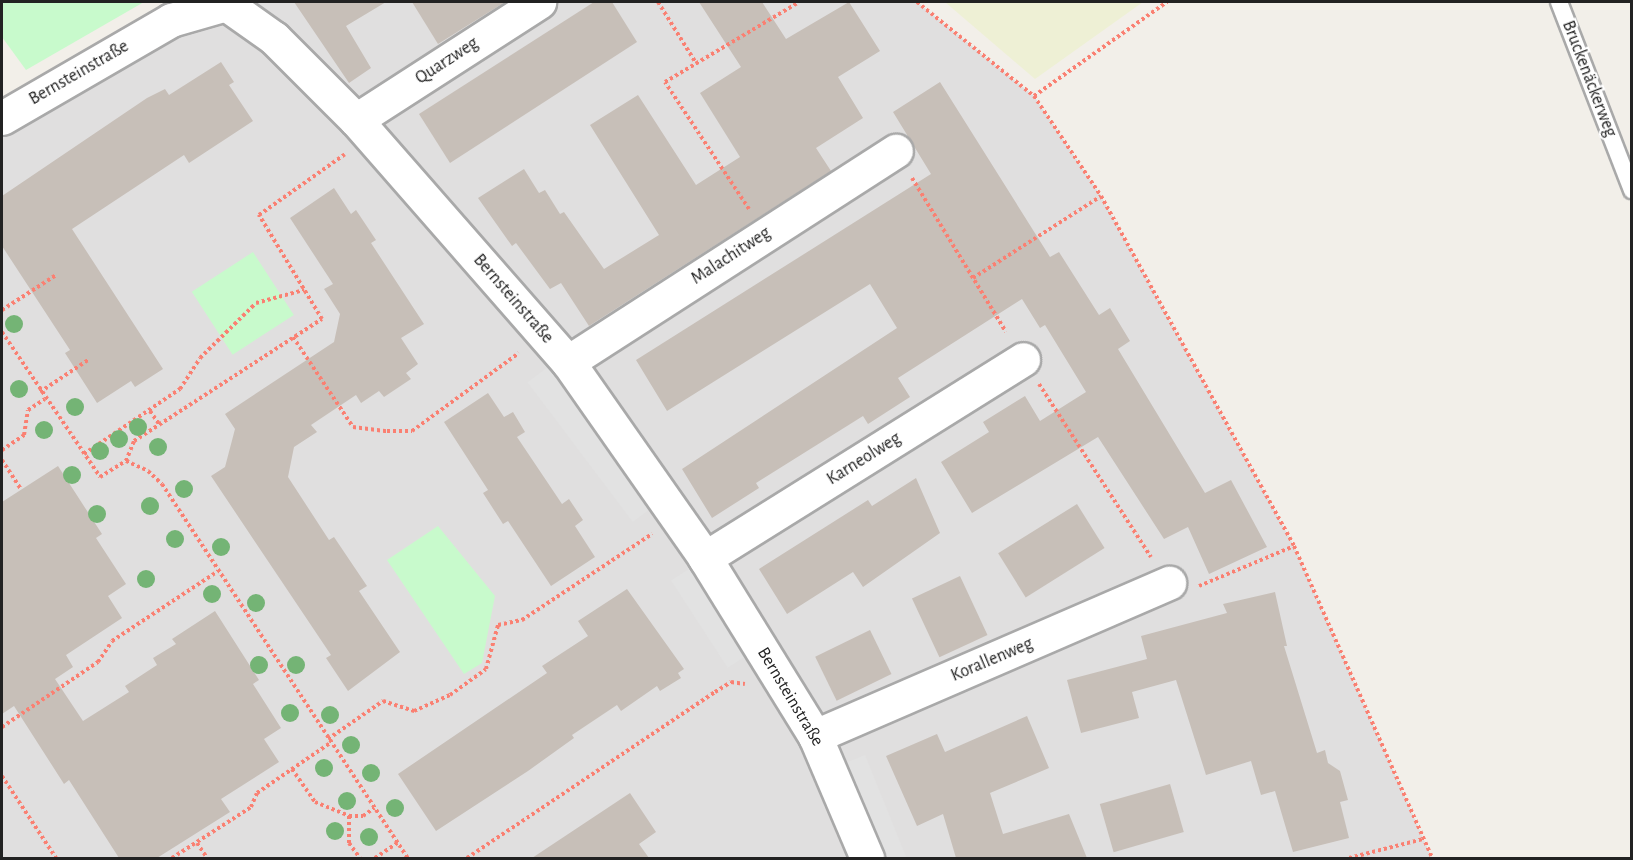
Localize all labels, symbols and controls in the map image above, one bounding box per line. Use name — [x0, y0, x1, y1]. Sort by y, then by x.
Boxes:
street label: Bruckenäckerweg — [1557, 18, 1621, 140]
street label: Quarzweg — [411, 33, 483, 89]
street label: Bernsteinstraße — [25, 36, 133, 110]
street label: Malachitweg — [687, 222, 775, 290]
street label: Bernsteinstraße — [468, 250, 558, 348]
street label: Karneolweg — [823, 428, 905, 490]
street label: Korallenweg — [948, 633, 1036, 687]
street label: Bernsteinstraße — [752, 644, 828, 750]

